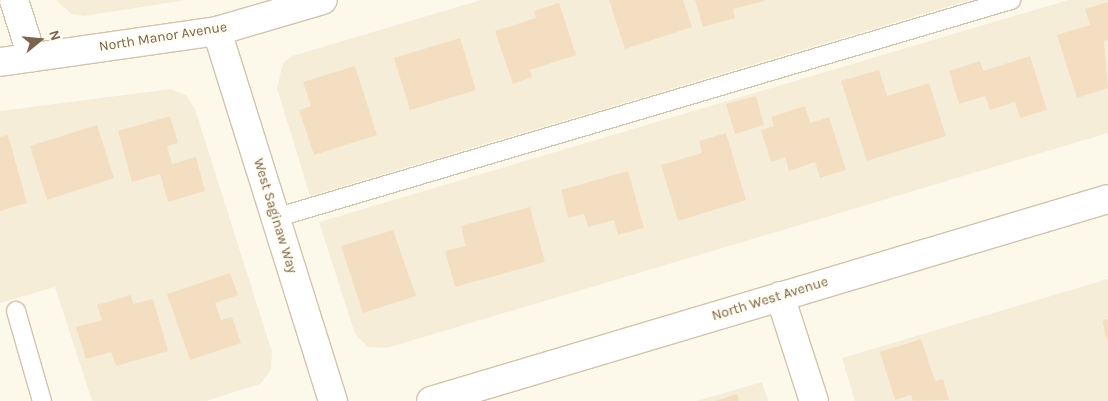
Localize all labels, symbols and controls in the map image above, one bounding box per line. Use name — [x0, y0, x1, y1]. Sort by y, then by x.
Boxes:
north arrow — [15, 15, 65, 65]
street label: North Manor Avenue — [98, 19, 228, 55]
text: N — [45, 28, 64, 43]
street label: West Saginaw Way — [250, 156, 300, 276]
street label: North West Avenue — [710, 273, 830, 325]

